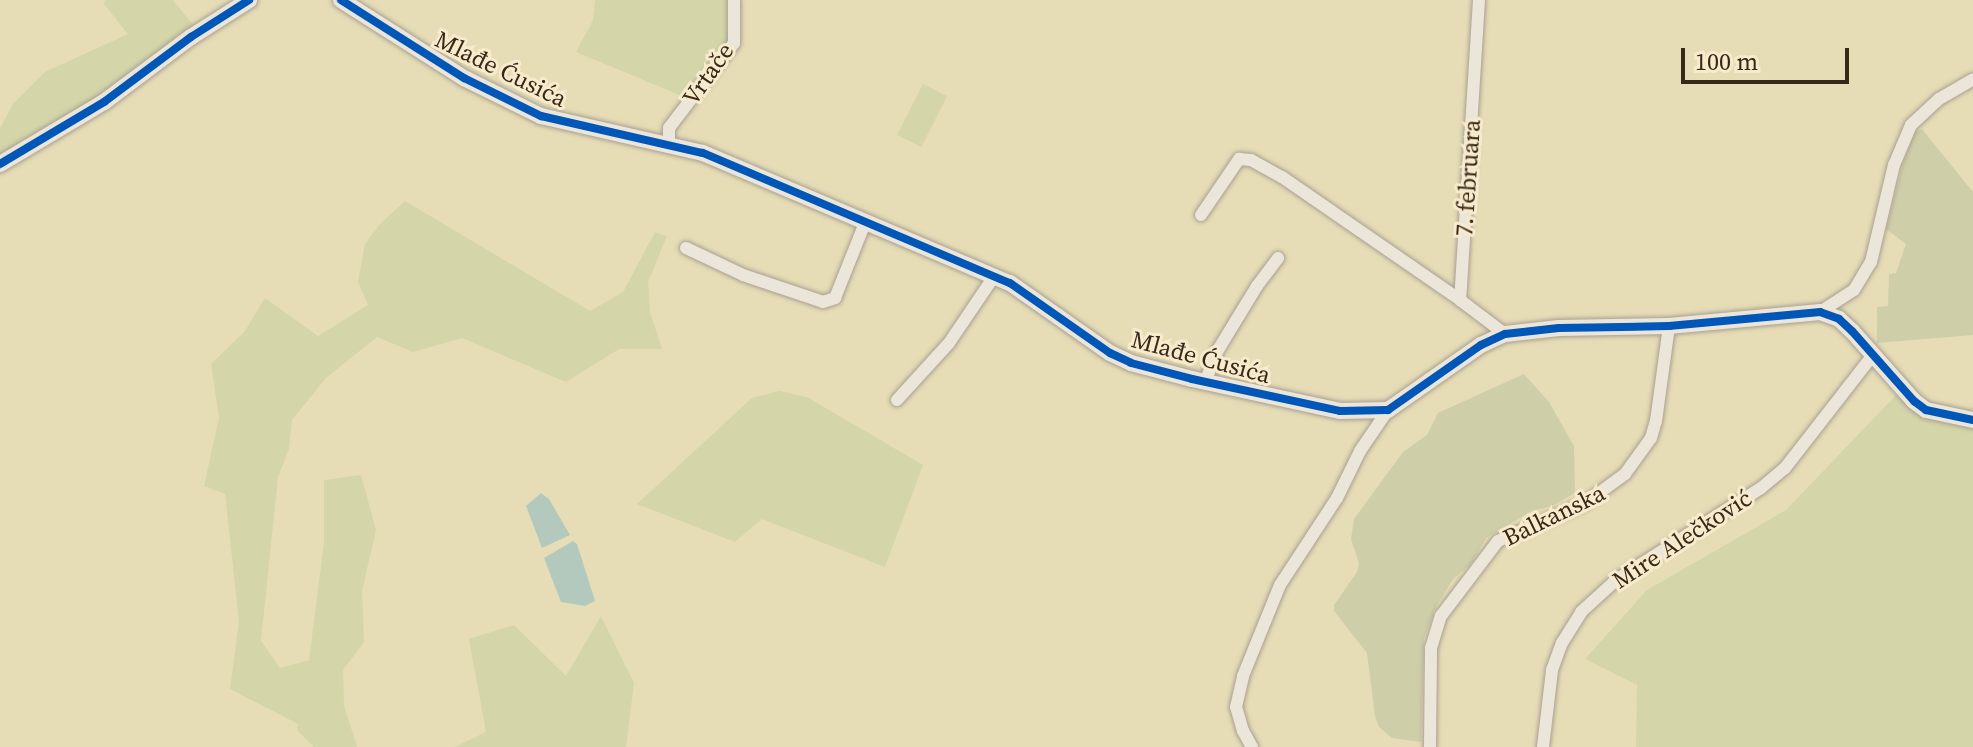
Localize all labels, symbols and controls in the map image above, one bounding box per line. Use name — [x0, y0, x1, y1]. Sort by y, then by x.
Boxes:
street label: Mlađe Ćusića — [431, 25, 571, 113]
scale bar — [1685, 32, 1853, 82]
street label: Vrtače — [676, 37, 740, 111]
text: 100 m — [1695, 45, 1758, 78]
street label: 7. februara — [1450, 119, 1486, 237]
street label: Mlađe Ćusića — [1128, 325, 1274, 389]
street label: Balkanska — [1498, 478, 1610, 552]
street label: Mire Alečković — [1607, 483, 1757, 595]

